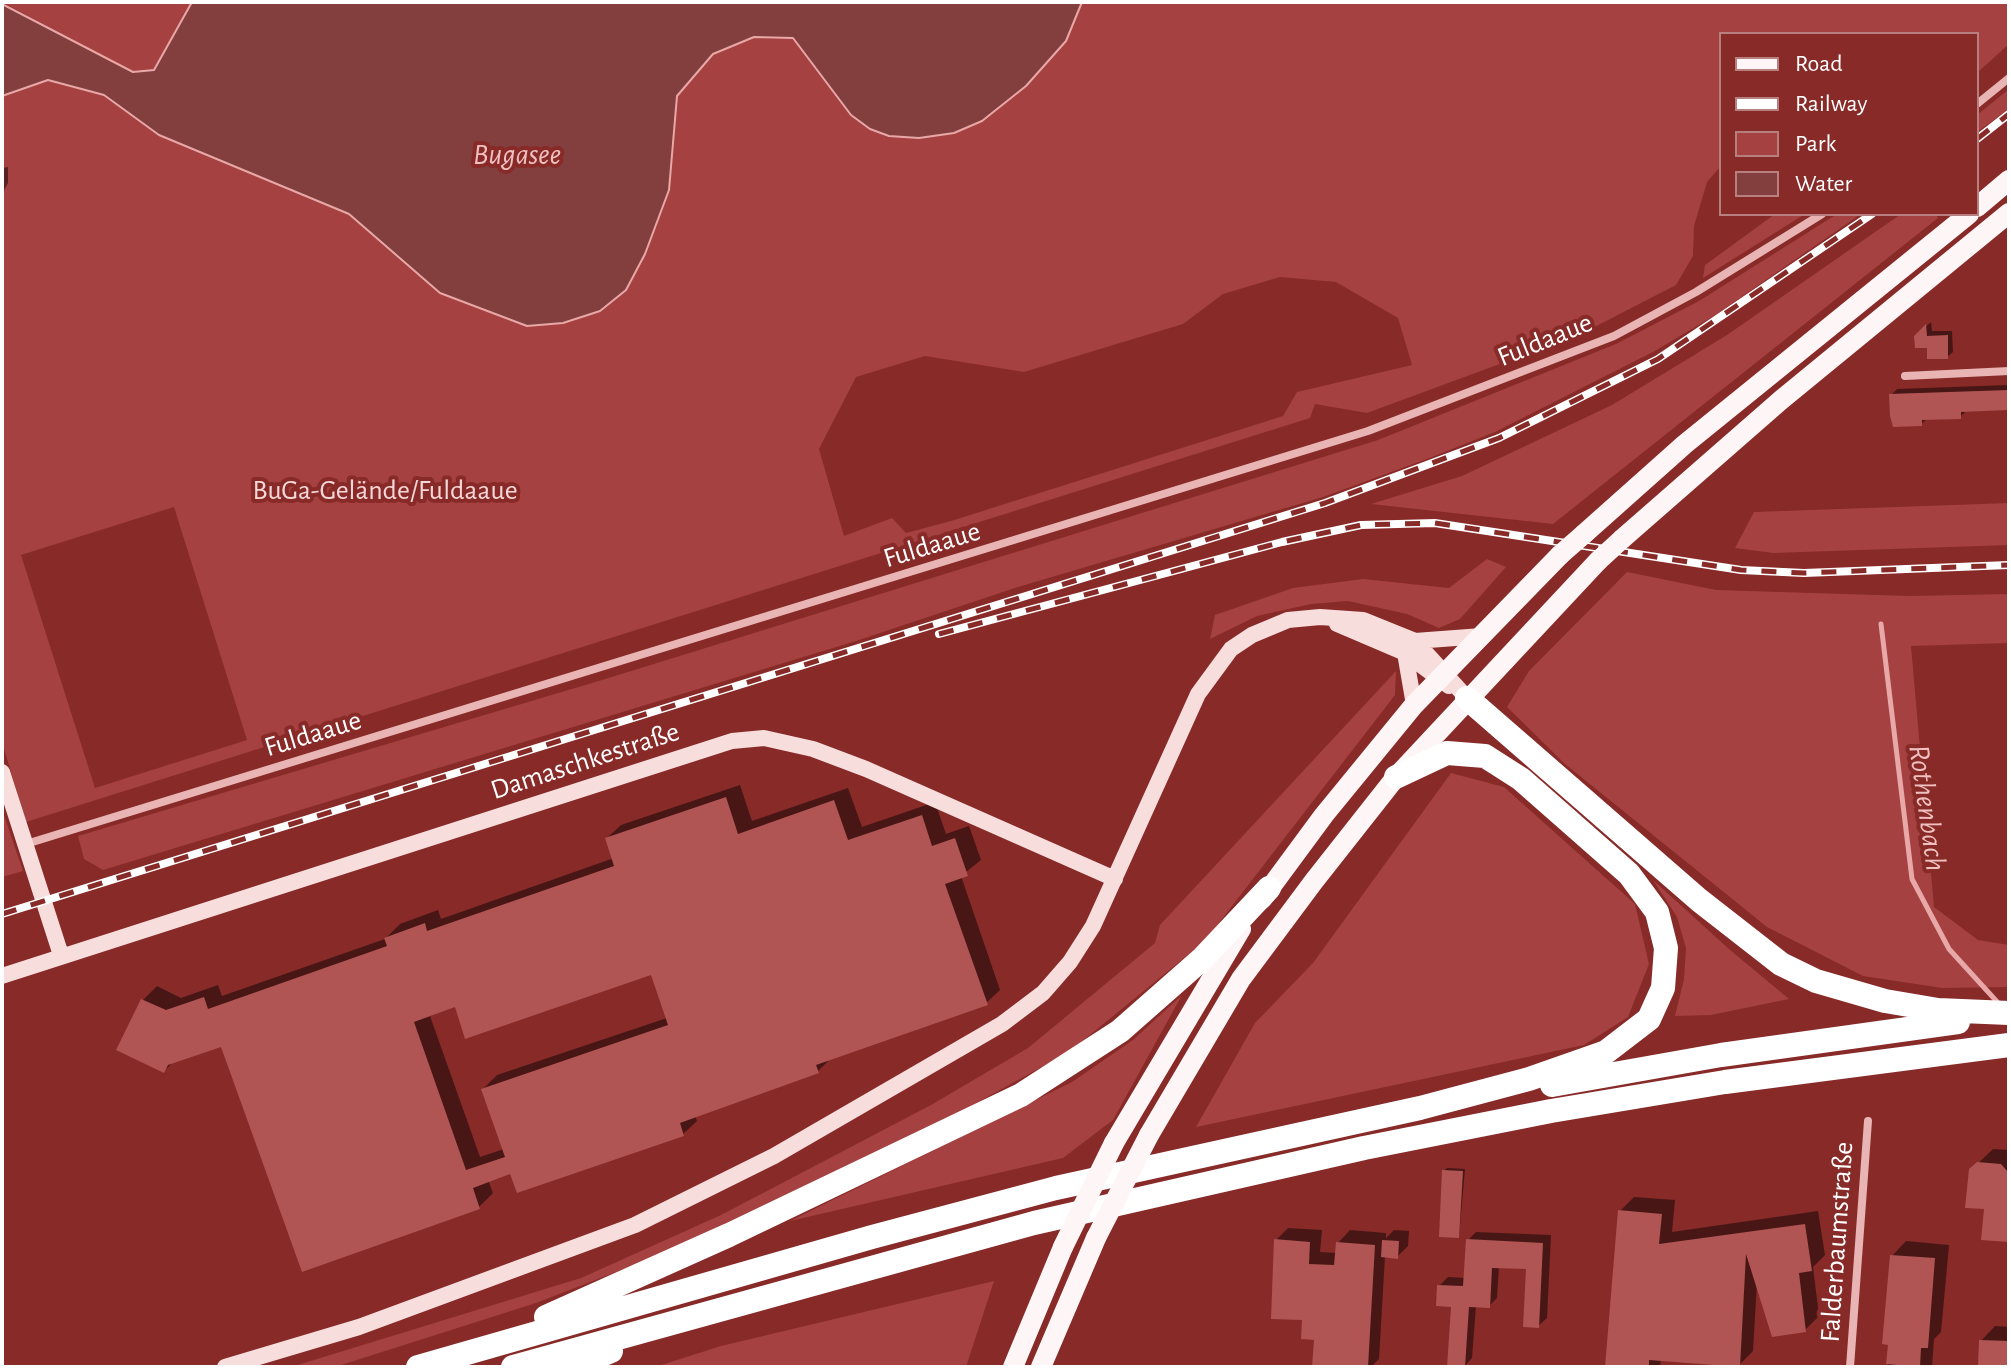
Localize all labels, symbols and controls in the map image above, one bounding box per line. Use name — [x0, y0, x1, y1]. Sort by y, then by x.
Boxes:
legend — [1719, 32, 1979, 216]
text: Road — [1795, 52, 1843, 76]
text: Railway — [1795, 92, 1867, 116]
text: Park — [1795, 132, 1836, 156]
water label: Bugasee — [473, 137, 561, 173]
text: Water — [1795, 172, 1852, 196]
street label: Fuldaaue — [1493, 306, 1597, 374]
park label: BuGa-Gelände/Fuldaaue — [252, 474, 518, 508]
street label: Fuldaaue — [879, 514, 985, 576]
street label: Fuldaaue — [260, 703, 366, 765]
street label: Damaschkestraße — [486, 715, 684, 807]
water label: Rothenbach — [1900, 743, 1954, 873]
street label: Falderbaumstraße — [1813, 1141, 1861, 1343]

